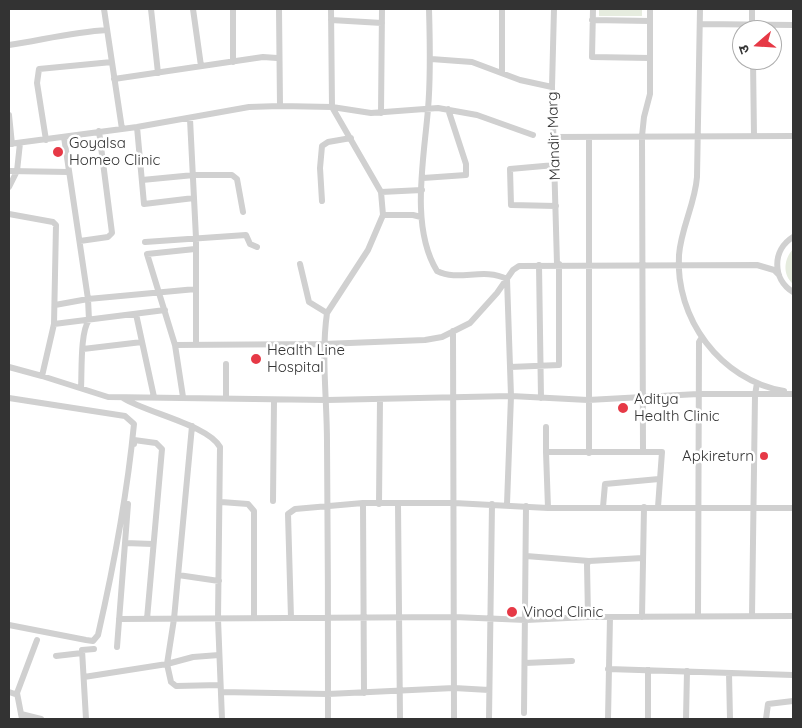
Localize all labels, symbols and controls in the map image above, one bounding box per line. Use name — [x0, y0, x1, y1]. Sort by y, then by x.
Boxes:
north arrow — [732, 20, 782, 70]
text: उ — [734, 43, 754, 56]
street label: Mandir Marg — [543, 91, 565, 181]
place label: Goyalsa Homeo Clinic — [69, 134, 160, 169]
marker: Goyalsa Homeo Clinic — [51, 145, 65, 159]
place label: Health Line Hospital — [267, 341, 345, 376]
marker: Health Line Hospital — [249, 352, 263, 366]
place label: Aditya Health Clinic — [634, 390, 720, 425]
marker: Aditya Health Clinic — [616, 401, 630, 415]
place label: Apkireturn — [682, 447, 754, 465]
marker: Apkireturn — [758, 450, 770, 462]
place label: Vinod Clinic — [523, 603, 603, 621]
marker: Vinod Clinic — [505, 605, 519, 619]

